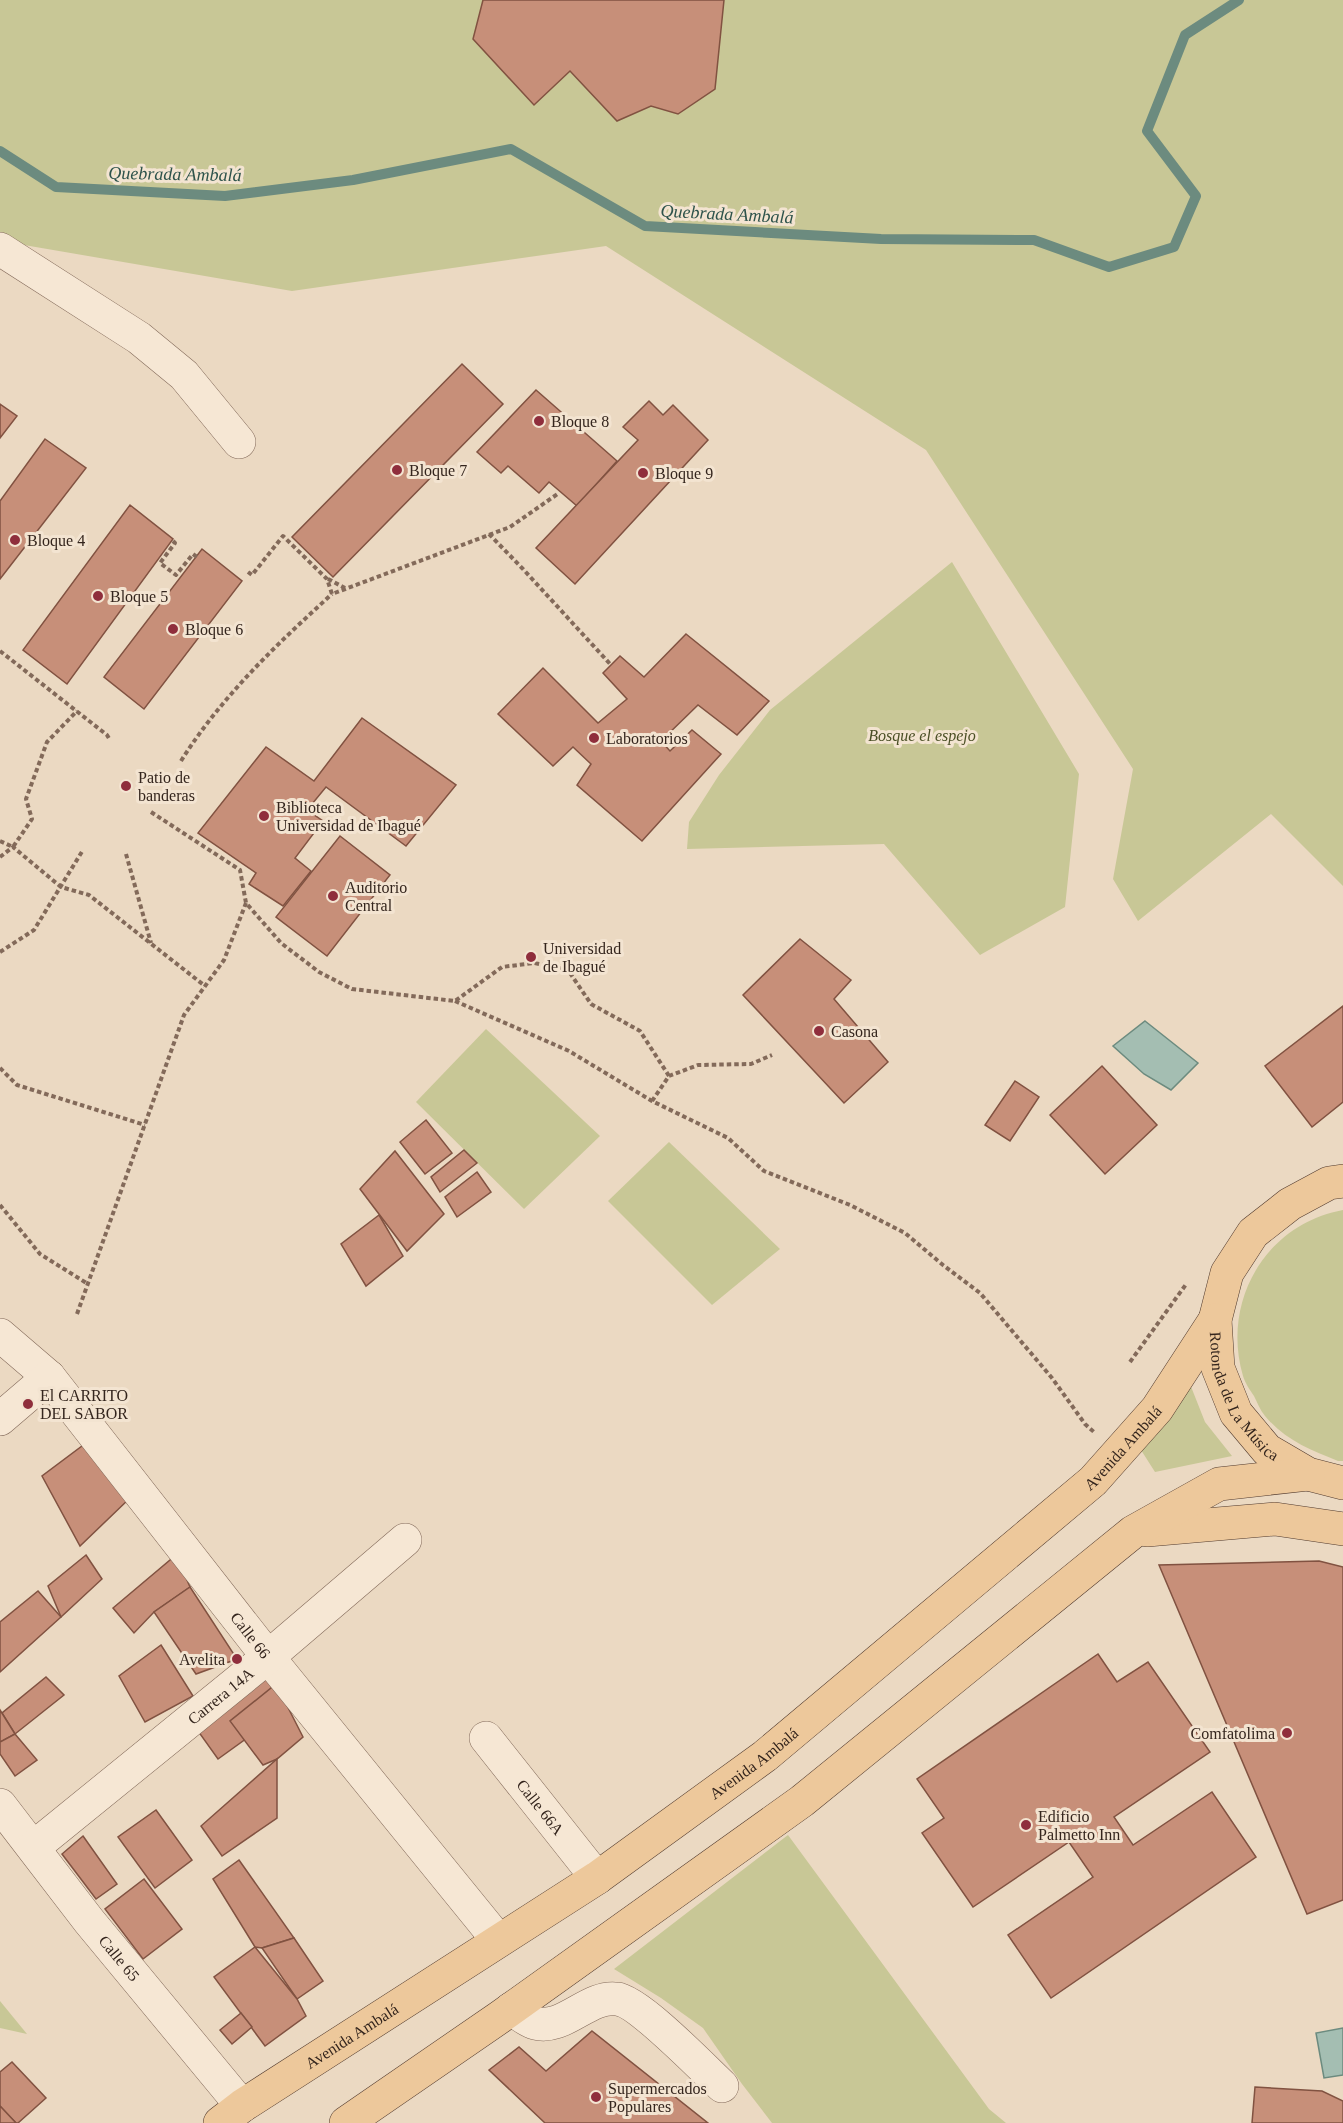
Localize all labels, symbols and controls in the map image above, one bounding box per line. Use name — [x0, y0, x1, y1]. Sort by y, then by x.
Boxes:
water label: Quebrada Ambalá — [108, 163, 242, 185]
water label: Quebrada Ambalá — [660, 201, 794, 227]
place label: Bloque 8 — [551, 413, 609, 431]
marker: Bloque 8 — [532, 414, 546, 428]
place label: Bloque 7 — [409, 462, 467, 480]
marker: Bloque 7 — [390, 463, 404, 477]
place label: Bloque 9 — [655, 465, 713, 483]
marker: Bloque 9 — [636, 466, 650, 480]
place label: Bloque 4 — [27, 532, 85, 550]
marker: Bloque 4 — [8, 533, 22, 547]
place label: Bloque 5 — [110, 588, 168, 606]
marker: Bloque 5 — [91, 589, 105, 603]
place label: Bloque 6 — [185, 621, 243, 639]
marker: Bloque 6 — [166, 622, 180, 636]
park label: Bosque el espejo — [868, 727, 976, 745]
place label: Laboratorios — [606, 730, 688, 747]
marker: Laboratorios — [587, 731, 601, 745]
place label: Patio de banderas — [138, 769, 195, 804]
marker: Patio de banderas — [119, 779, 133, 793]
place label: Biblioteca Universidad de Ibagué — [276, 799, 421, 835]
marker: Biblioteca Universidad de Ibagué — [257, 809, 271, 823]
place label: Auditorio Central — [345, 879, 407, 914]
marker: Auditorio Central — [326, 889, 340, 903]
place label: Universidad de Ibagué — [543, 940, 621, 976]
marker: Universidad de Ibagué — [524, 950, 538, 964]
place label: Casona — [831, 1023, 878, 1040]
marker: Casona — [812, 1024, 826, 1038]
street label: Rotonda de La Música — [1207, 1331, 1282, 1464]
place label: El CARRITO DEL SABOR — [40, 1387, 128, 1422]
marker: El CARRITO DEL SABOR — [21, 1397, 35, 1411]
street label: Avenida Ambalá — [1081, 1402, 1165, 1494]
street label: Calle 66 — [227, 1609, 274, 1662]
place label: Avelita — [179, 1651, 225, 1668]
marker: Avelita — [230, 1652, 244, 1666]
street label: Carrera 14A — [184, 1664, 257, 1728]
street label: Avenida Ambalá — [706, 1724, 802, 1803]
place label: Comfatolima — [1191, 1725, 1275, 1742]
marker: Comfatolima — [1280, 1726, 1294, 1740]
street label: Calle 66A — [513, 1776, 568, 1838]
place label: Edificio Palmetto Inn — [1038, 1808, 1120, 1843]
marker: Edificio Palmetto Inn — [1019, 1818, 1033, 1832]
street label: Calle 65 — [95, 1932, 143, 1984]
street label: Avenida Ambalá — [302, 2000, 401, 2072]
place label: Supermercados Populares — [608, 2080, 707, 2116]
marker: Supermercados Populares — [589, 2090, 603, 2104]

